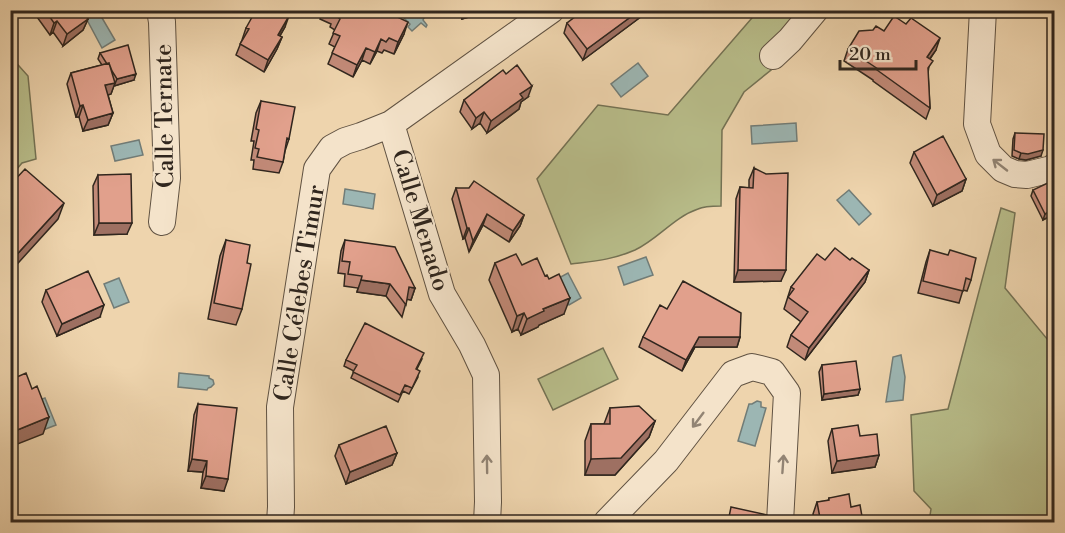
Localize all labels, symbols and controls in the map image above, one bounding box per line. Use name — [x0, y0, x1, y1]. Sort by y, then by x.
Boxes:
scale bar — [840, 33, 916, 71]
text: 20 m — [849, 43, 891, 66]
street label: Calle Ternate — [149, 44, 181, 188]
street label: Calle Menado — [384, 146, 456, 295]
one-way arrow — [993, 158, 1009, 171]
street label: Calle Célebes Timur — [268, 183, 332, 404]
one-way arrow — [691, 411, 704, 427]
one-way arrow — [482, 455, 493, 475]
one-way arrow — [778, 455, 789, 475]

